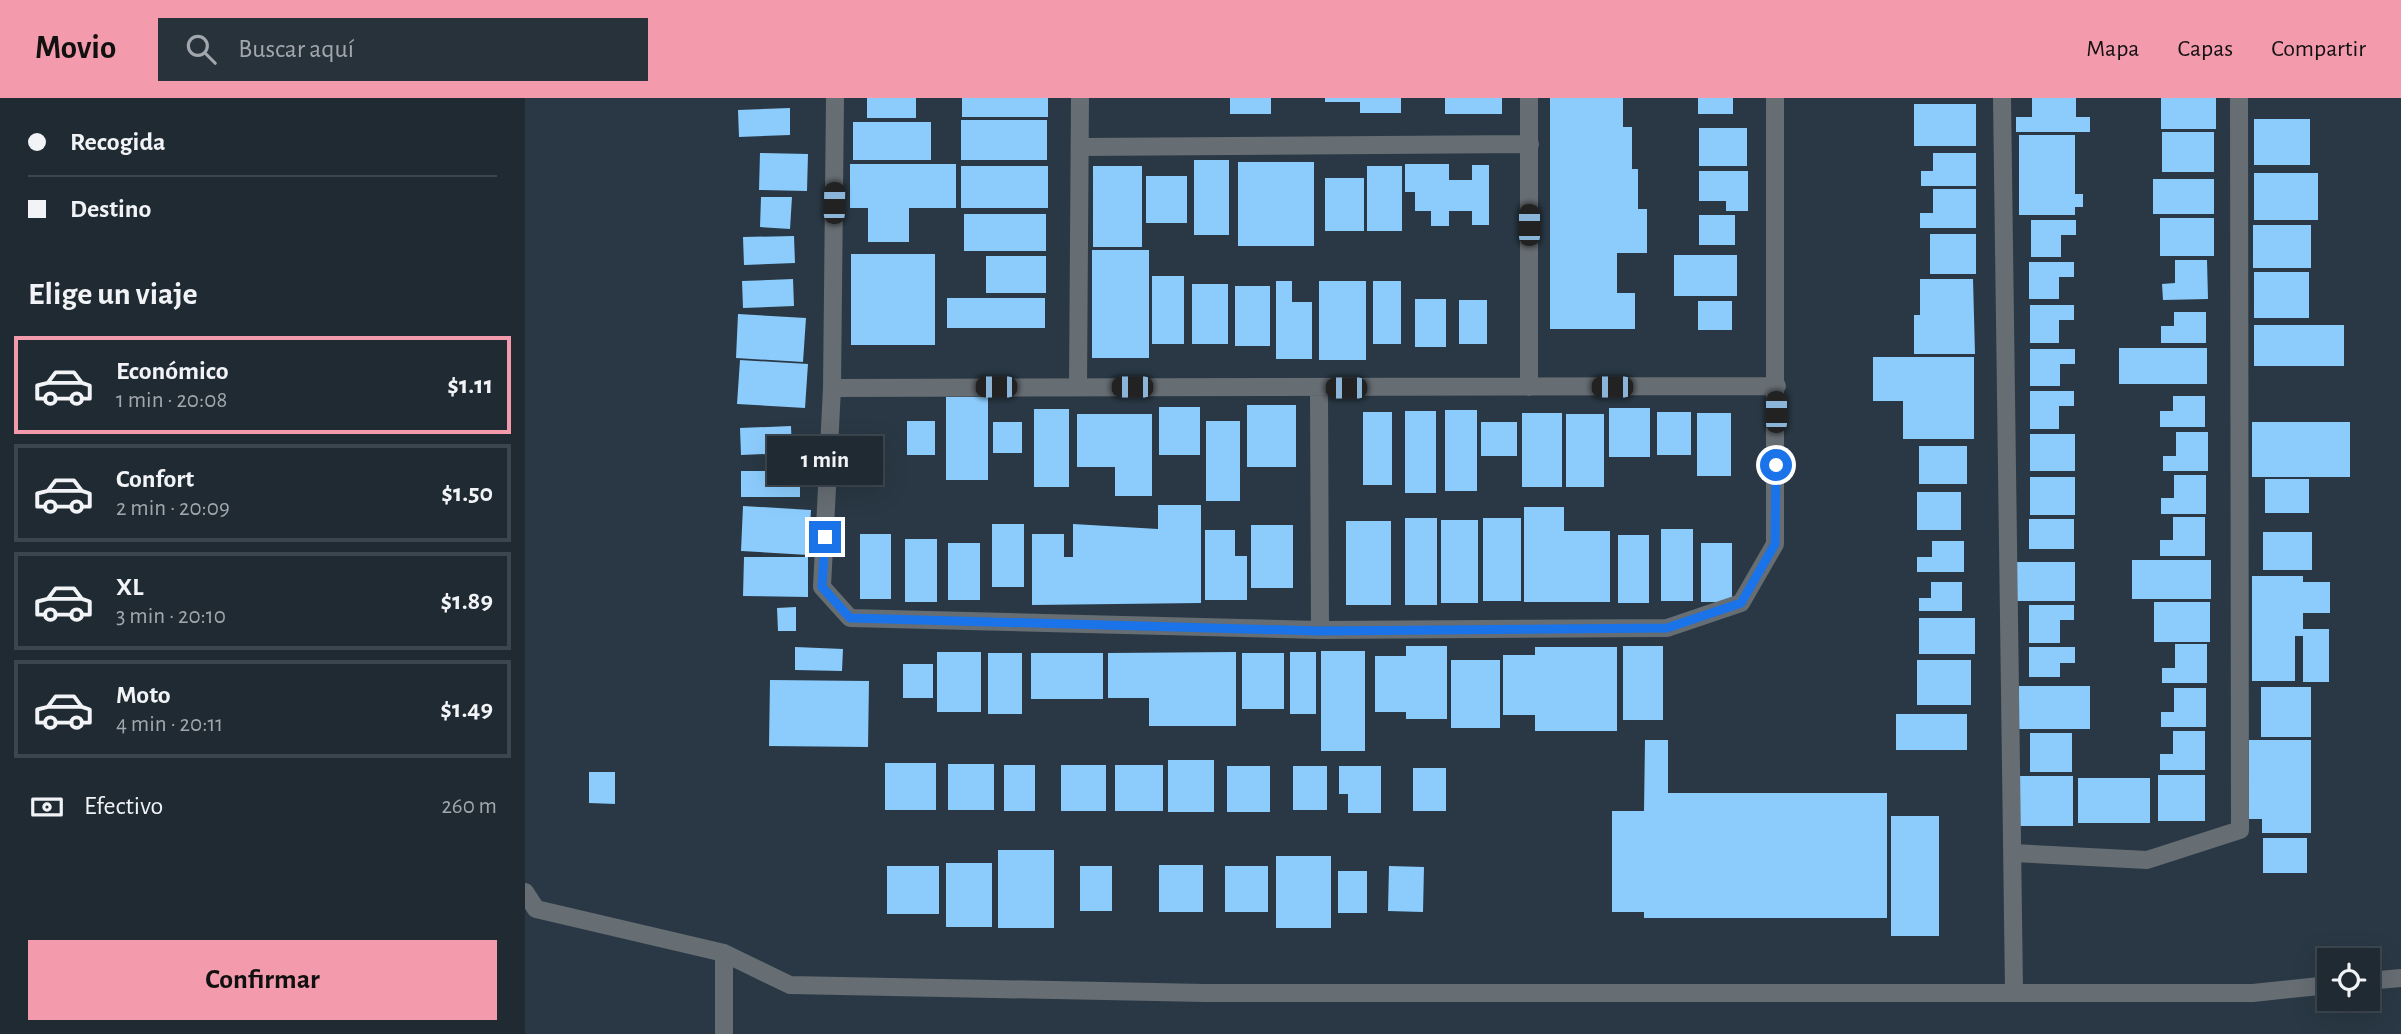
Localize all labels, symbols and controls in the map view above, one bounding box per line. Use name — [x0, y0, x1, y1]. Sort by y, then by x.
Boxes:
search box — [158, 18, 648, 81]
icon: search — [182, 30, 220, 68]
text: Movio — [35, 32, 116, 65]
text: Buscar aquí — [238, 36, 354, 62]
text: Mapa — [2086, 37, 2139, 61]
text: Capas — [2177, 37, 2233, 61]
text: Compartir — [2271, 37, 2366, 61]
text: Recogida — [70, 129, 166, 155]
car — [824, 182, 845, 224]
text: Destino — [70, 196, 151, 222]
car — [1519, 204, 1540, 246]
text: Elige un viaje — [28, 278, 198, 310]
icon: car — [32, 354, 95, 417]
text: Económico — [116, 358, 229, 384]
text: $1.11 — [447, 372, 493, 398]
car — [976, 377, 1018, 398]
car — [1112, 377, 1154, 398]
car — [1592, 377, 1634, 398]
car — [1326, 378, 1368, 399]
text: 1 min · 20:08 — [116, 389, 227, 412]
car — [1766, 391, 1787, 433]
callout: 1 min — [767, 436, 883, 484]
text: 1 min — [801, 449, 849, 472]
route start — [1760, 449, 1792, 481]
icon: car — [32, 462, 95, 525]
text: Confort — [116, 466, 194, 492]
text: $1.50 — [441, 480, 493, 506]
text: 2 min · 20:09 — [116, 497, 230, 520]
route end — [809, 521, 841, 553]
icon: car — [32, 570, 95, 633]
text: XL — [116, 574, 143, 600]
text: $1.89 — [441, 588, 493, 614]
text: 3 min · 20:10 — [116, 605, 226, 628]
icon: car — [32, 678, 95, 741]
text: Moto — [116, 682, 171, 708]
text: $1.49 — [440, 696, 493, 722]
text: 4 min · 20:11 — [116, 713, 223, 736]
icon: cash — [28, 788, 66, 826]
text: Efectivo — [84, 793, 163, 819]
text: 260 m — [441, 795, 497, 818]
button: Confirmar — [28, 940, 497, 1020]
map controls — [2317, 948, 2380, 1011]
button: locate — [2317, 948, 2380, 1011]

